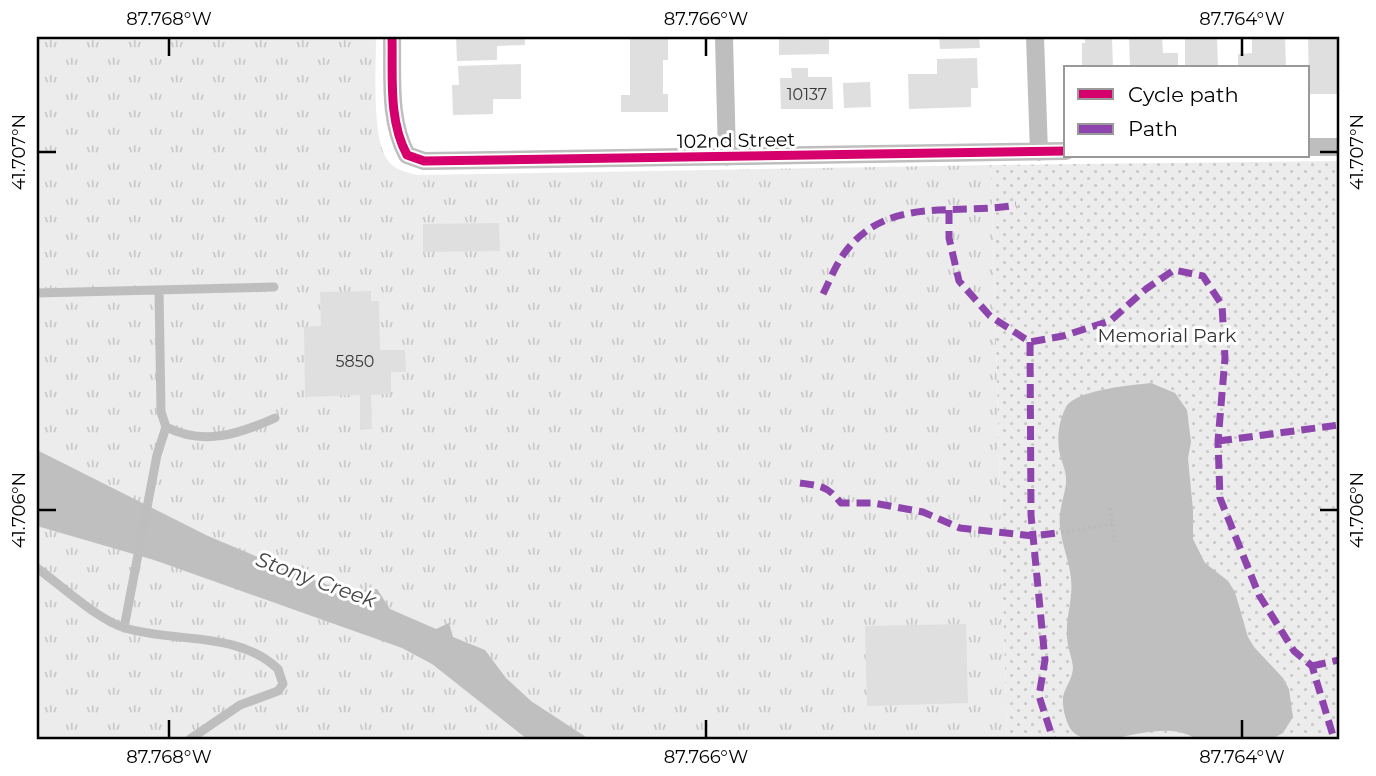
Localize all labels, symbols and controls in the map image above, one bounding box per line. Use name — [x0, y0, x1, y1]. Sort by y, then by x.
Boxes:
text: 87.768°W — [126, 8, 212, 30]
text: 87.766°W — [664, 8, 748, 30]
text: 87.764°W — [1199, 8, 1285, 30]
legend — [1064, 66, 1310, 158]
text: Cycle path — [1128, 82, 1239, 107]
house number: 10137 — [787, 85, 827, 104]
text: 41.707°N — [8, 114, 30, 190]
text: 41.707°N — [1346, 114, 1368, 190]
text: Path — [1128, 116, 1178, 141]
street label: 102nd Street — [677, 128, 796, 153]
park label: Memorial Park — [1098, 324, 1237, 347]
house number: 5850 — [336, 352, 374, 371]
text: 41.706°N — [8, 472, 30, 548]
text: 41.706°N — [1346, 472, 1368, 548]
water label: Stony Creek — [253, 546, 381, 613]
text: 87.768°W — [126, 746, 212, 768]
text: 87.766°W — [664, 746, 748, 768]
text: 87.764°W — [1199, 746, 1285, 768]

